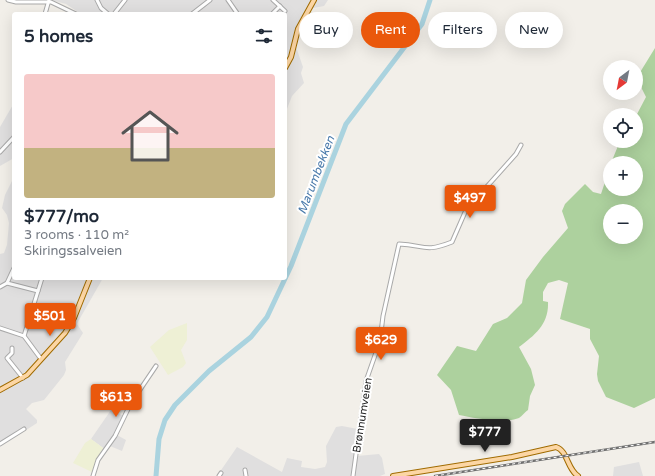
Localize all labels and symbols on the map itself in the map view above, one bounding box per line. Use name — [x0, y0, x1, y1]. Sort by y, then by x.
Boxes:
north arrow — [603, 60, 643, 100]
water label: Marumbekken — [295, 133, 338, 216]
pin: $497 — [446, 185, 494, 219]
pin: $501 — [26, 303, 74, 337]
pin: $629 — [357, 327, 405, 361]
street label: Brønnumveien — [350, 377, 375, 454]
pin: $613 — [92, 384, 140, 418]
pin: $777 — [461, 419, 509, 453]

